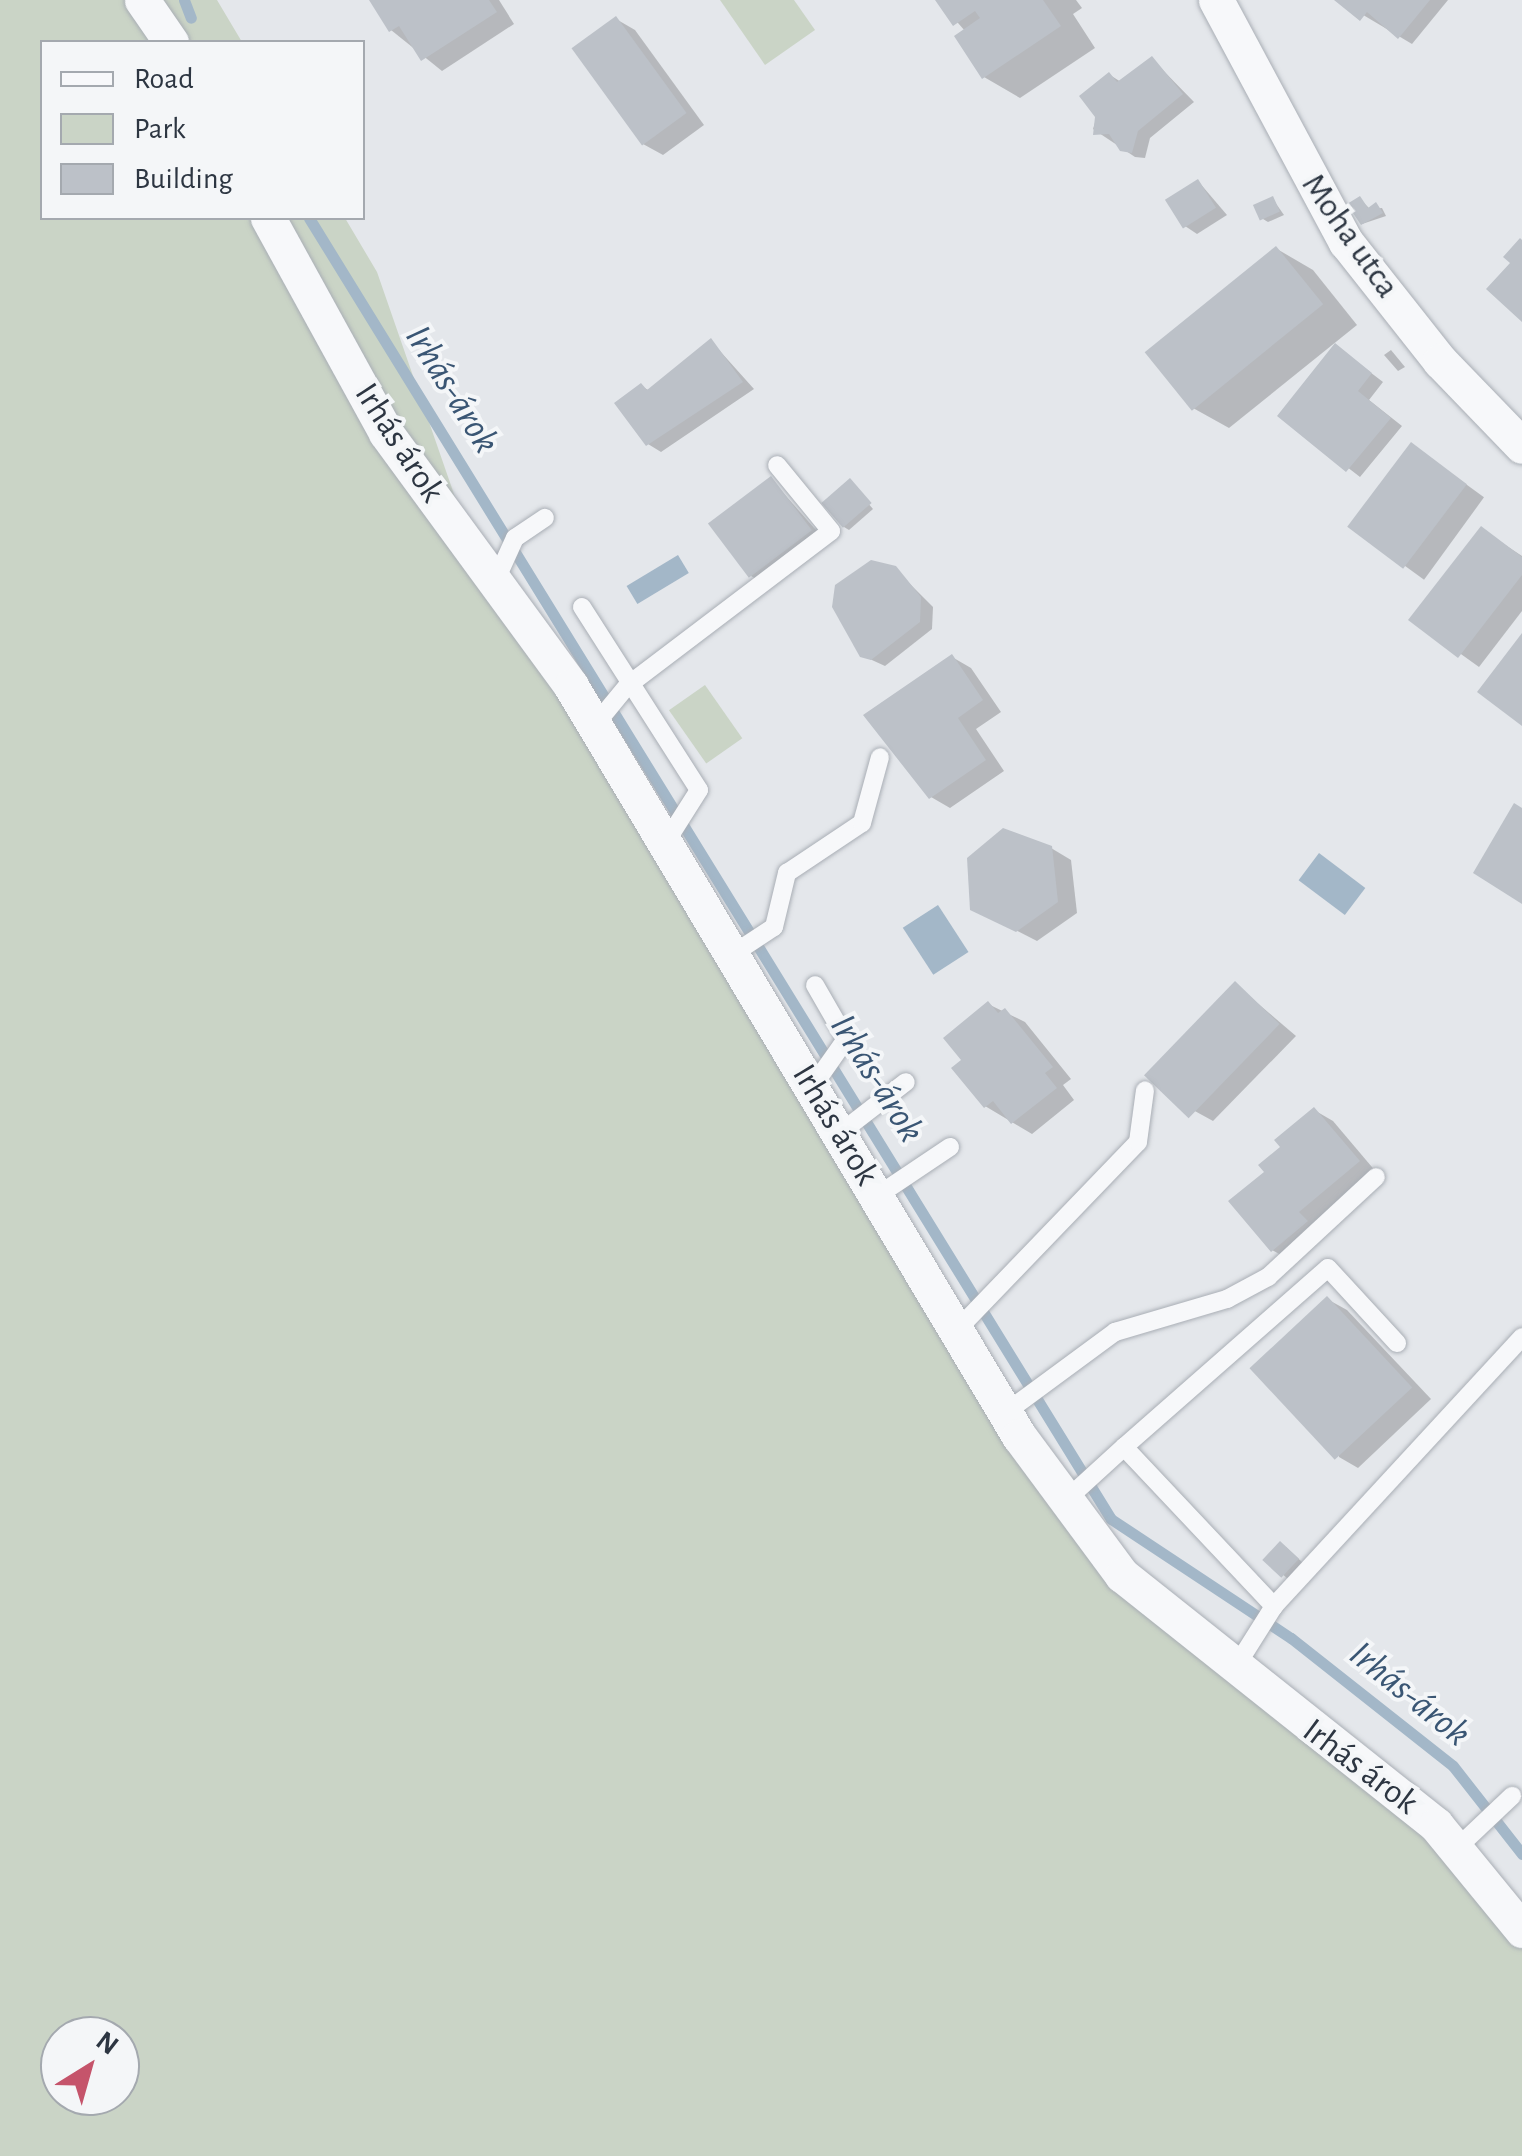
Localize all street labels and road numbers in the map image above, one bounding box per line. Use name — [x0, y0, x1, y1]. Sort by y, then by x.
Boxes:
street label: Moha utca — [1292, 166, 1408, 306]
street label: Irhás árok — [345, 375, 453, 511]
street label: Irhás árok — [783, 1057, 887, 1193]
street label: Irhás árok — [1294, 1710, 1426, 1824]

